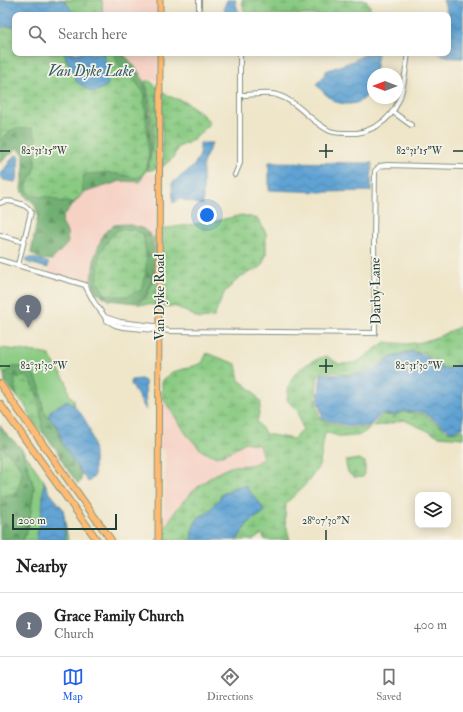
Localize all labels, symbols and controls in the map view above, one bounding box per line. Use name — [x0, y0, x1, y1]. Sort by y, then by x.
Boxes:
search box — [12, 12, 451, 56]
icon: search — [26, 23, 48, 45]
text: Search here — [58, 25, 127, 44]
water label: Van Dyke Lake — [48, 62, 135, 81]
north arrow — [367, 68, 403, 104]
text: 82°31'15"W — [21, 145, 68, 157]
text: 82°31'15"W — [396, 145, 443, 157]
your location — [197, 205, 217, 225]
street label: Van Dyke Road — [151, 254, 169, 340]
street label: Darby Lane — [366, 257, 386, 325]
pin: 1 — [15, 295, 41, 328]
text: 82°31'30"W — [21, 360, 68, 372]
text: 82°31'30"W — [396, 360, 443, 372]
map controls — [415, 492, 451, 528]
button: layers — [415, 492, 451, 528]
scale bar — [12, 512, 117, 531]
text: 200 m — [18, 514, 46, 527]
text: 28°07'30"N — [302, 515, 350, 527]
text: Nearby — [16, 556, 67, 577]
text: Grace Family Church — [54, 607, 184, 626]
text: 1 — [27, 617, 31, 633]
text: 400 m — [414, 617, 447, 633]
text: Church — [54, 626, 94, 642]
tab: Map — [62, 666, 84, 703]
tab: Directions — [207, 666, 253, 703]
tab: Saved — [376, 666, 401, 703]

